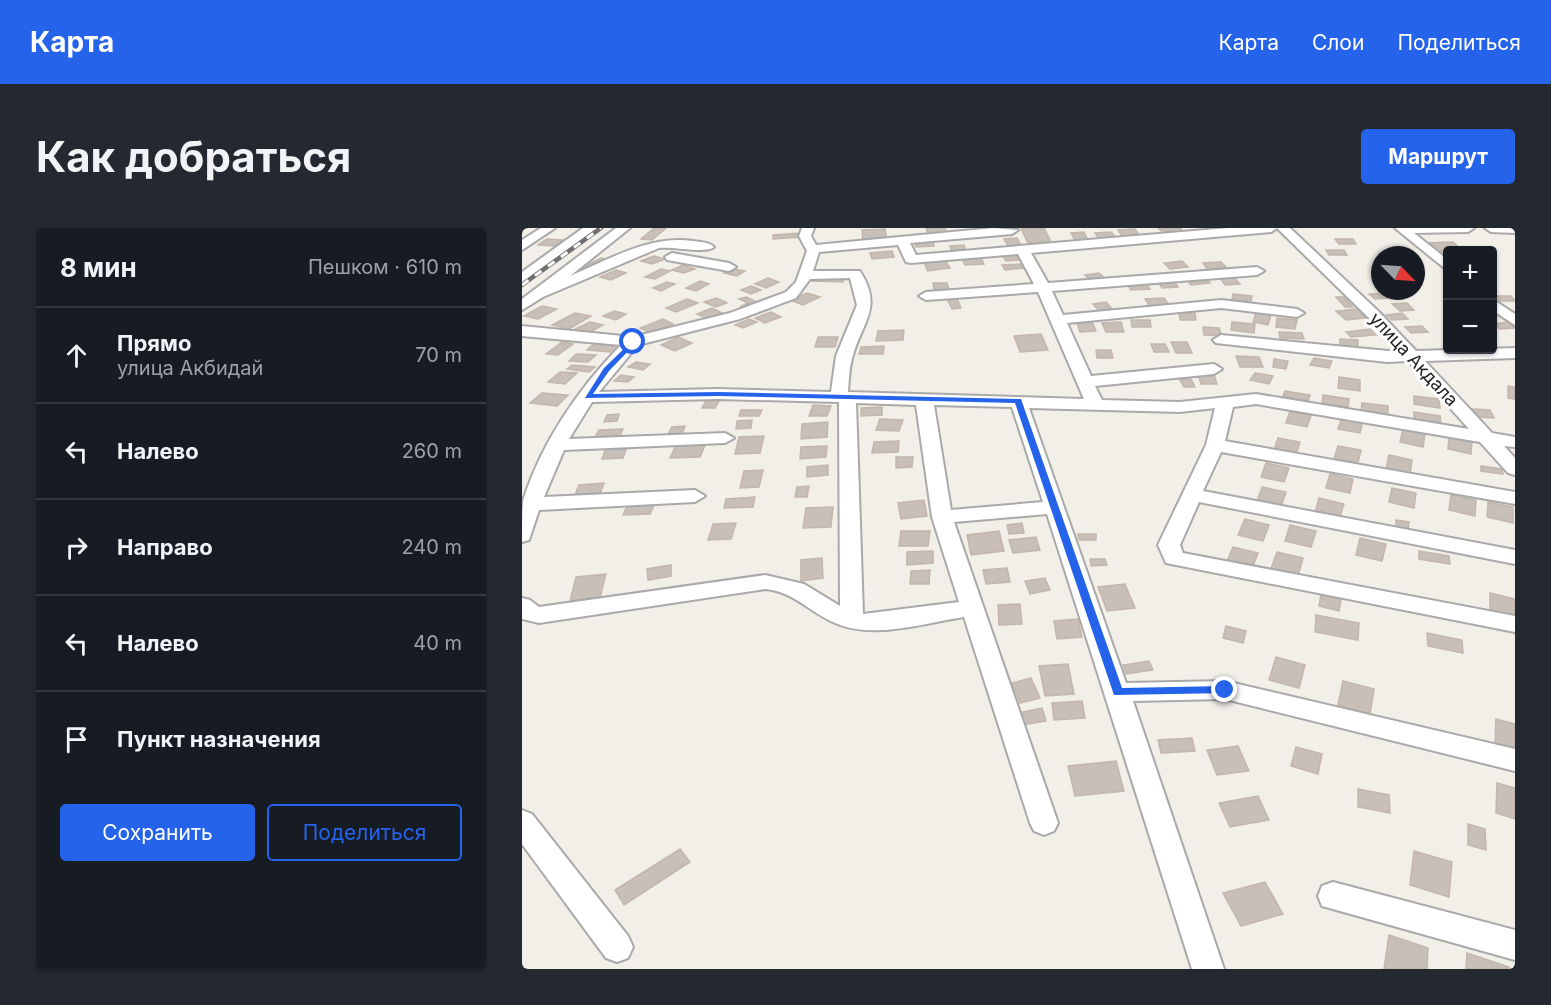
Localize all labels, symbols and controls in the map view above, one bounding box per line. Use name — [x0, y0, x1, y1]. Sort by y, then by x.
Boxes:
text: Карта — [30, 25, 114, 59]
text: Карта — [1219, 30, 1279, 55]
text: Слои — [1312, 30, 1364, 55]
text: Поделиться — [1397, 30, 1521, 55]
button: Маршрут — [1361, 129, 1515, 184]
text: Как добраться — [36, 131, 351, 182]
north arrow — [1371, 246, 1425, 300]
map controls — [1443, 246, 1497, 354]
button: + — [1443, 246, 1497, 300]
text: 8 мин — [60, 252, 137, 283]
text: Пешком · 610 m — [308, 255, 462, 279]
button: − — [1443, 300, 1497, 354]
street label: улица Акдала — [1365, 308, 1463, 410]
route start — [619, 328, 645, 354]
text: Прямо — [117, 330, 191, 356]
icon: ahead — [60, 339, 93, 372]
text: 70 m — [415, 343, 462, 367]
text: улица Акбидай — [117, 356, 263, 380]
icon: left — [60, 435, 93, 468]
text: Налево — [117, 438, 199, 464]
text: 260 m — [402, 439, 462, 463]
icon: right — [60, 531, 93, 564]
text: Направо — [117, 534, 213, 560]
text: 240 m — [401, 535, 462, 559]
icon: left — [60, 627, 93, 660]
text: Налево — [117, 630, 199, 656]
text: 40 m — [413, 631, 462, 655]
route end — [1211, 676, 1237, 702]
icon: arrive — [60, 723, 93, 756]
text: Пункт назначения — [117, 726, 321, 752]
button: Сохранить — [60, 804, 255, 861]
button: Поделиться — [267, 804, 462, 861]

